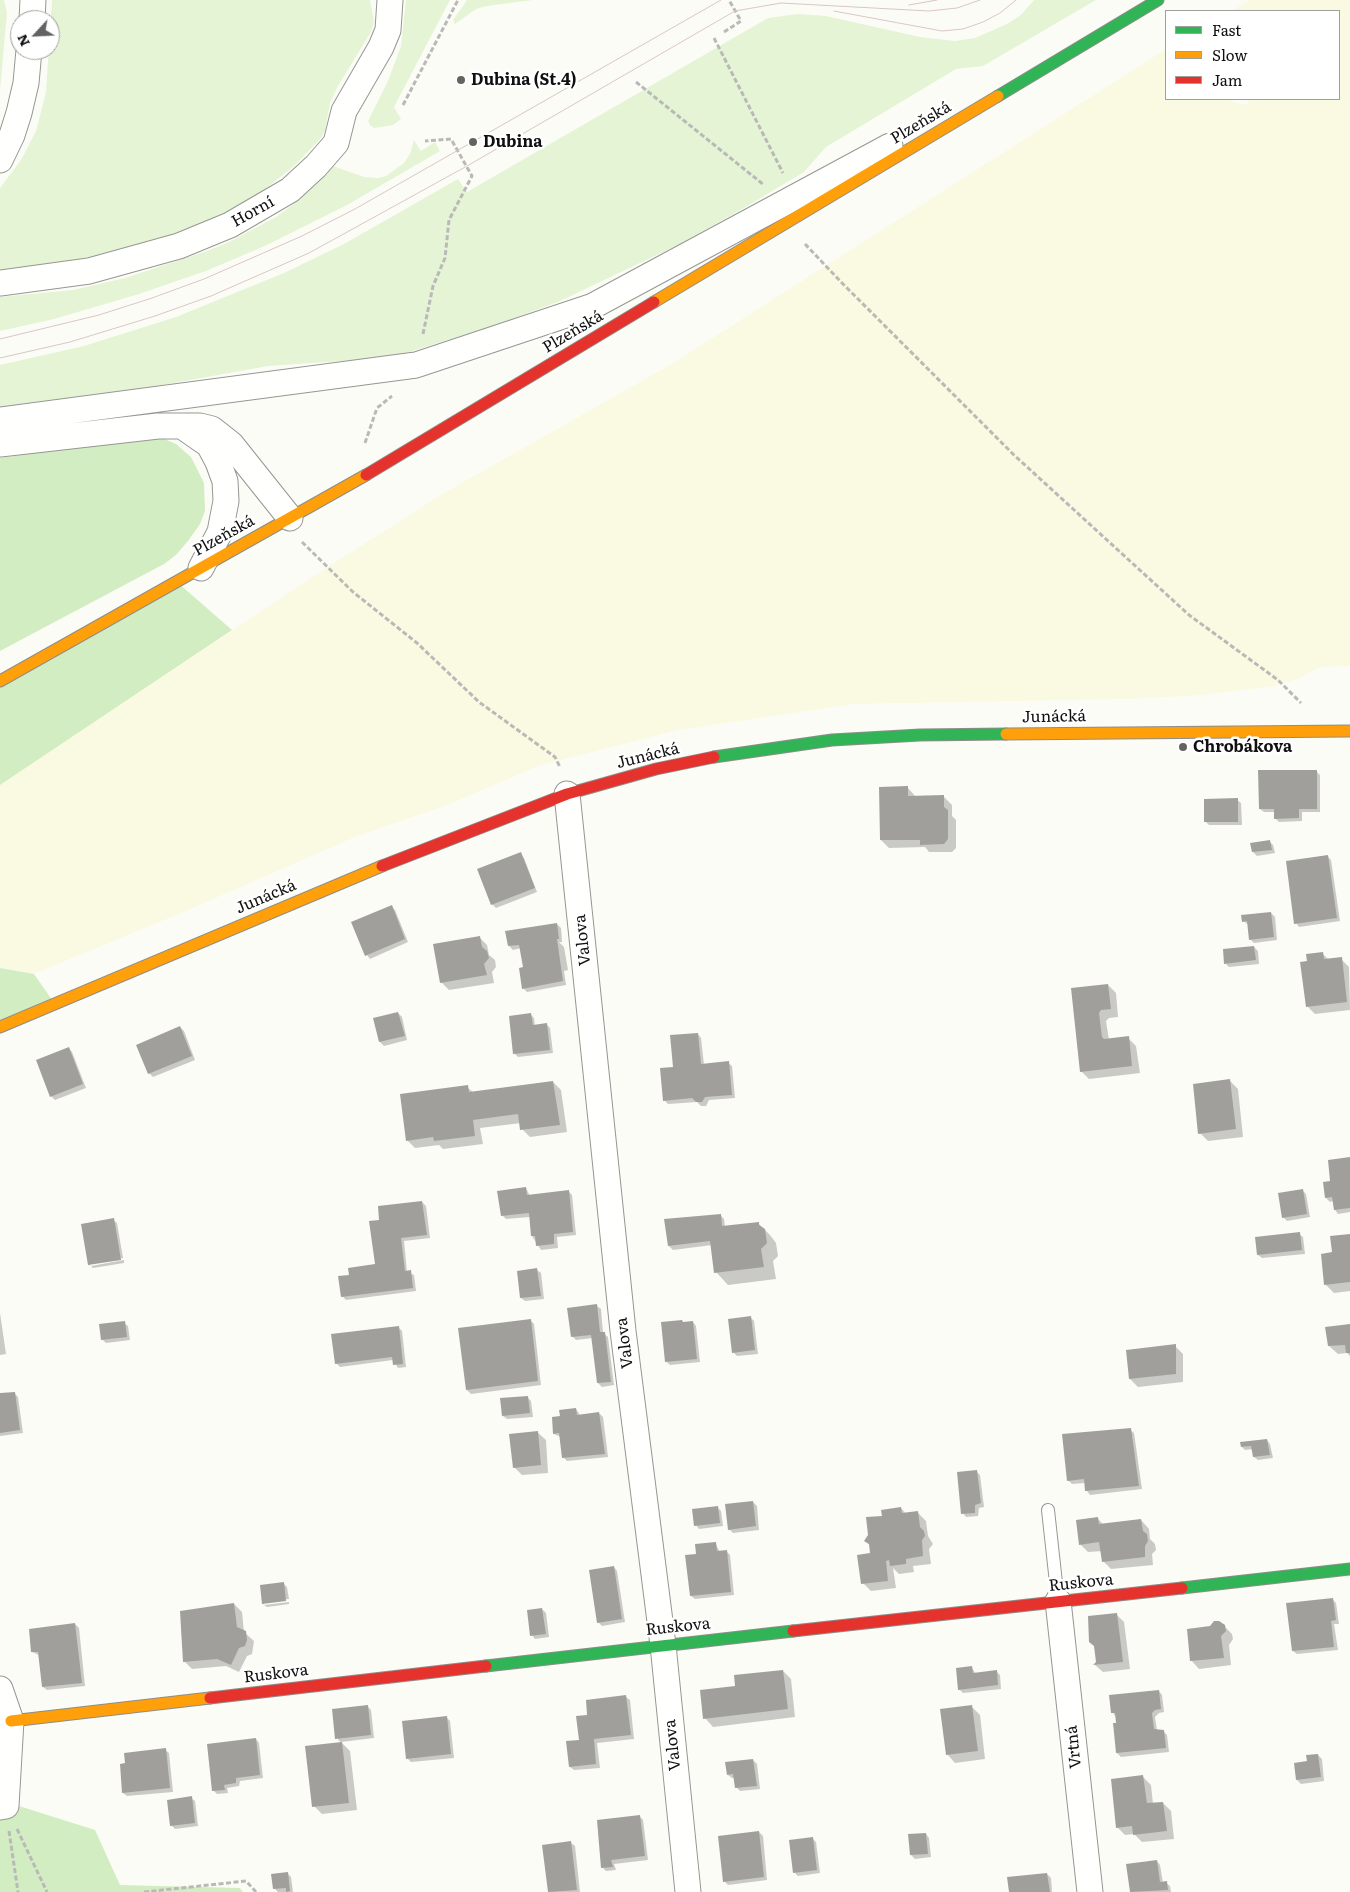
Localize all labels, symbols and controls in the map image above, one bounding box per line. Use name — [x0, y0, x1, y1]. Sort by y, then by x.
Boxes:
north arrow — [10, 10, 60, 60]
legend — [1165, 10, 1340, 100]
text: Fast — [1212, 18, 1241, 41]
text: N — [11, 31, 34, 50]
text: Slow — [1212, 43, 1247, 66]
text: Jam — [1212, 68, 1242, 91]
place label: Dubina (St.4) — [471, 70, 576, 90]
marker: Dubina (St.4) — [455, 74, 467, 86]
street label: Plzeňská — [887, 98, 955, 148]
place label: Dubina — [483, 132, 543, 152]
marker: Dubina — [467, 136, 479, 148]
street label: Horní — [228, 192, 278, 232]
street label: Plzeňská — [539, 307, 607, 357]
street label: Plzeňská — [190, 511, 258, 561]
street label: Junácká — [1022, 707, 1086, 727]
place label: Chrobákova — [1193, 737, 1292, 757]
street label: Junácká — [615, 739, 681, 773]
marker: Chrobákova — [1177, 741, 1189, 753]
street label: Junácká — [233, 876, 299, 918]
street label: Valova — [571, 913, 595, 967]
street label: Valova — [612, 1316, 638, 1370]
street label: Ruskova — [1048, 1570, 1114, 1596]
street label: Ruskova — [645, 1614, 711, 1640]
street label: Ruskova — [243, 1661, 309, 1687]
street label: Valova — [661, 1718, 685, 1772]
street label: Vrtná — [1062, 1724, 1086, 1770]

